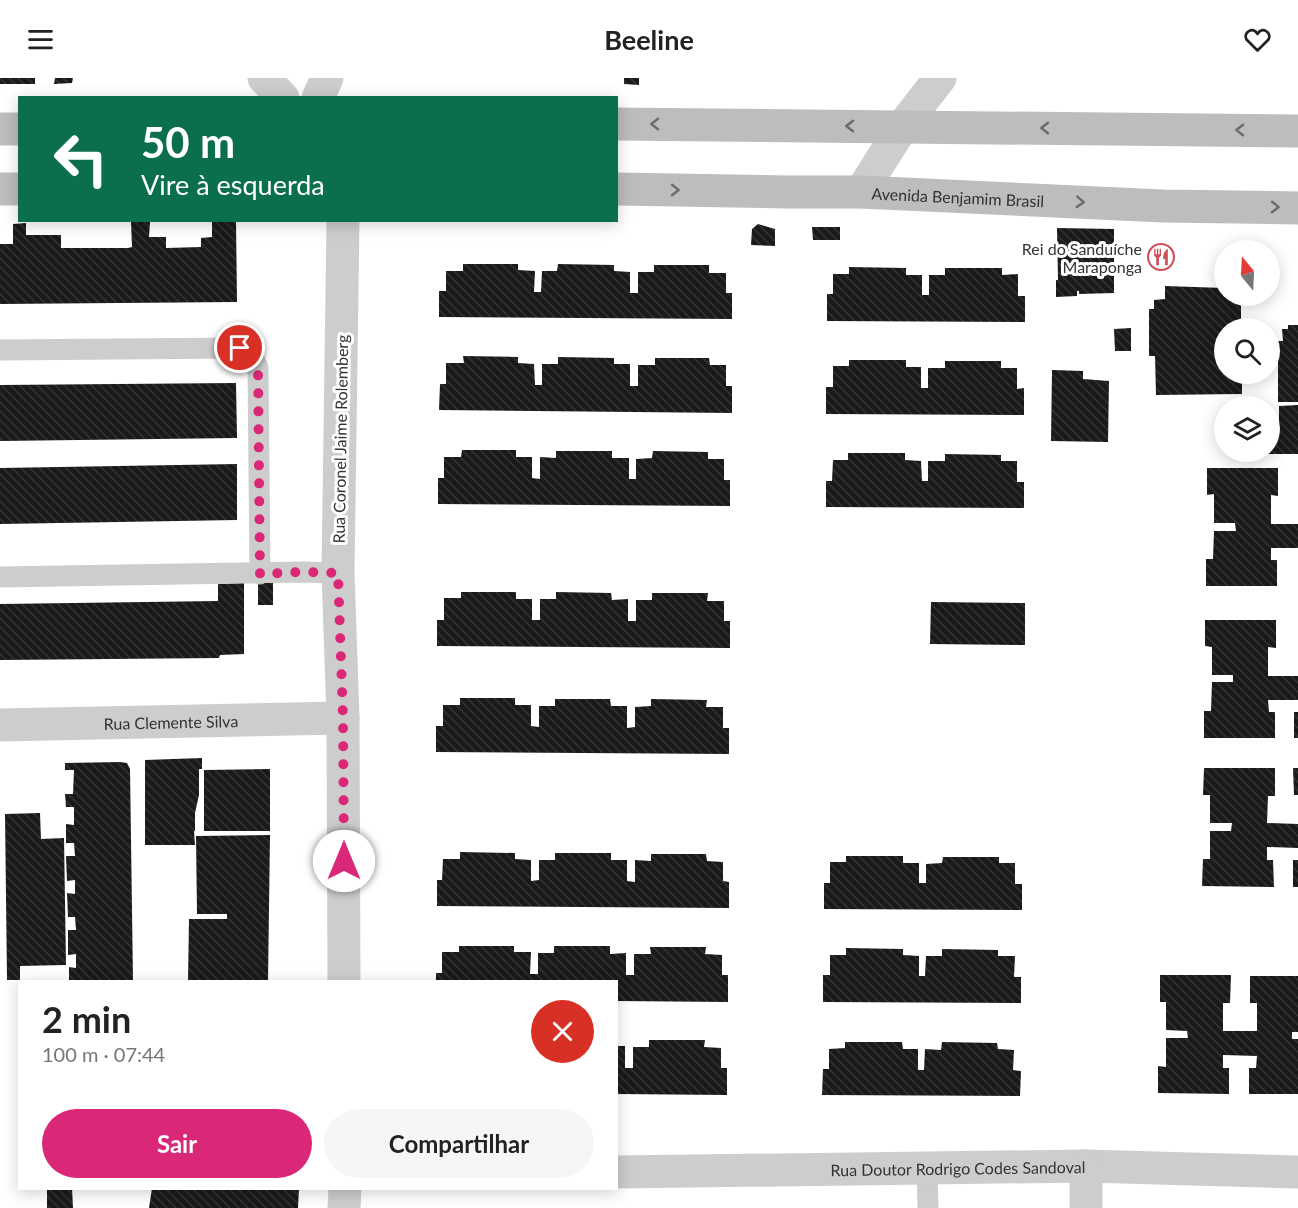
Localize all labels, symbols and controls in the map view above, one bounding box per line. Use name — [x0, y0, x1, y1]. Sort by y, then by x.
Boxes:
icon: menu — [24, 23, 57, 56]
text: Beeline — [604, 23, 694, 56]
icon: heart — [1241, 23, 1274, 56]
text: 50 m — [141, 117, 235, 167]
one-way arrow — [650, 118, 659, 131]
icon: left — [42, 120, 120, 198]
one-way arrow — [845, 120, 854, 132]
one-way arrow — [1040, 122, 1049, 134]
one-way arrow — [1235, 123, 1244, 136]
text: Vire à esquerda — [141, 168, 325, 201]
street label: Avenida Benjamim Brasil — [871, 183, 1045, 210]
one-way arrow — [670, 184, 679, 196]
one-way arrow — [1075, 196, 1084, 208]
one-way arrow — [1270, 201, 1279, 214]
place label: Rei do Sanduíche Maraponga — [1022, 239, 1142, 276]
north arrow — [1214, 240, 1280, 306]
map controls — [1214, 240, 1280, 462]
restaurant icon: Rei do Sanduíche Maraponga — [1146, 242, 1176, 272]
button: search — [1214, 318, 1280, 384]
pin — [214, 322, 265, 373]
icon: arrive — [223, 331, 256, 364]
street label: Rua Coronel Jaime Rolemberg — [329, 334, 351, 544]
button: layers — [1214, 396, 1280, 462]
street label: Rua Clemente Silva — [103, 711, 238, 732]
position arrow — [312, 829, 376, 893]
text: 2 min — [42, 997, 131, 1041]
button: close — [531, 1000, 594, 1063]
text: 100 m · 07:44 — [42, 1042, 165, 1066]
button: Sair — [42, 1109, 312, 1178]
button: Compartilhar — [324, 1109, 594, 1178]
street label: Rua Doutor Rodrigo Codes Sandoval — [830, 1157, 1086, 1179]

